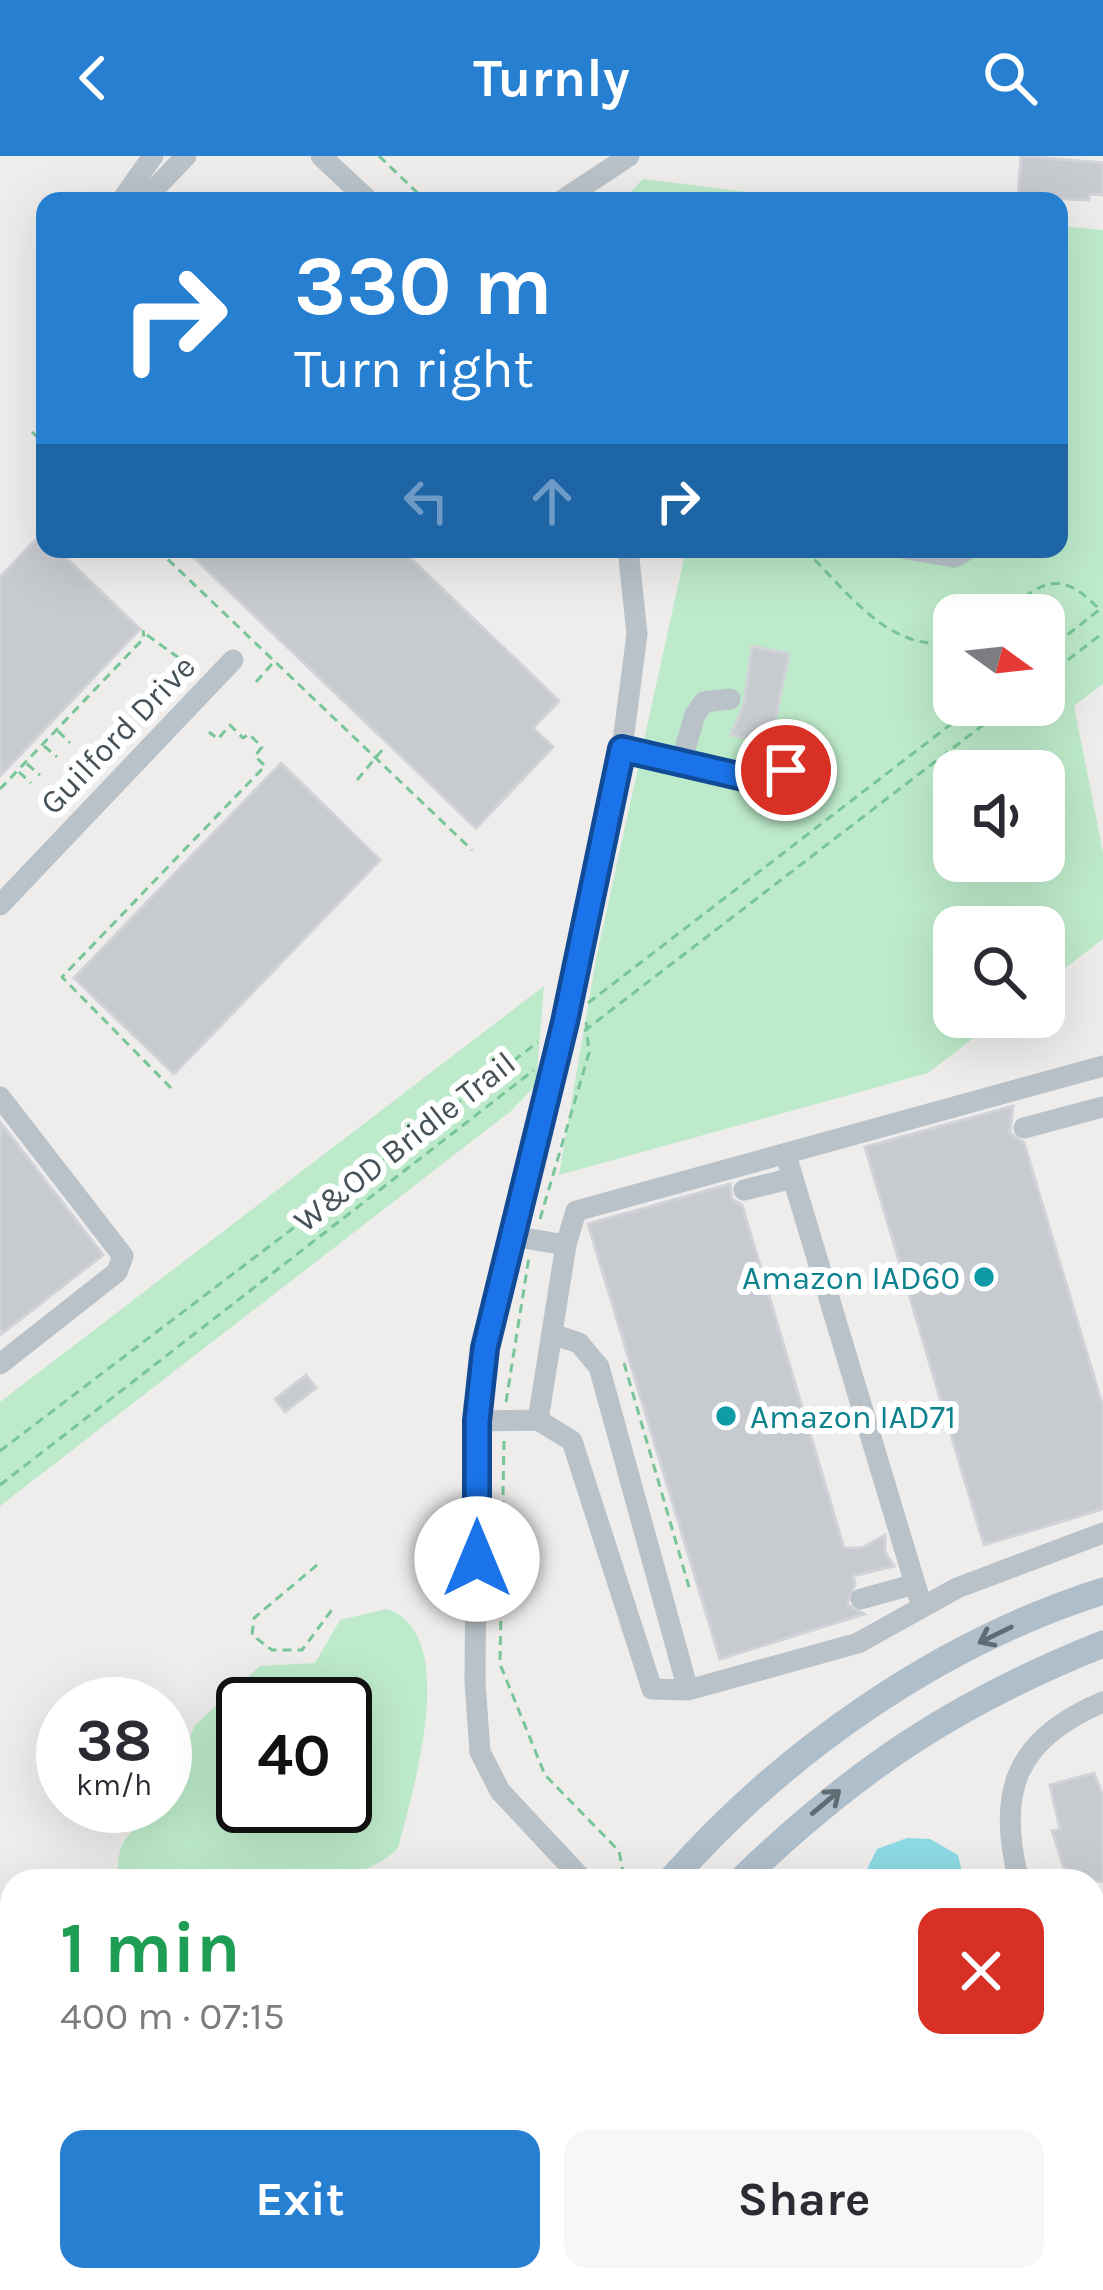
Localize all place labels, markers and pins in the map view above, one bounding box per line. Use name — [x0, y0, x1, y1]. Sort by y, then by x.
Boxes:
pin — [735, 719, 837, 821]
place label: Amazon IAD60 — [742, 1259, 960, 1297]
marker: Amazon IAD60 — [971, 1264, 997, 1290]
place label: Amazon IAD71 — [750, 1398, 956, 1436]
marker: Amazon IAD71 — [713, 1403, 739, 1429]

